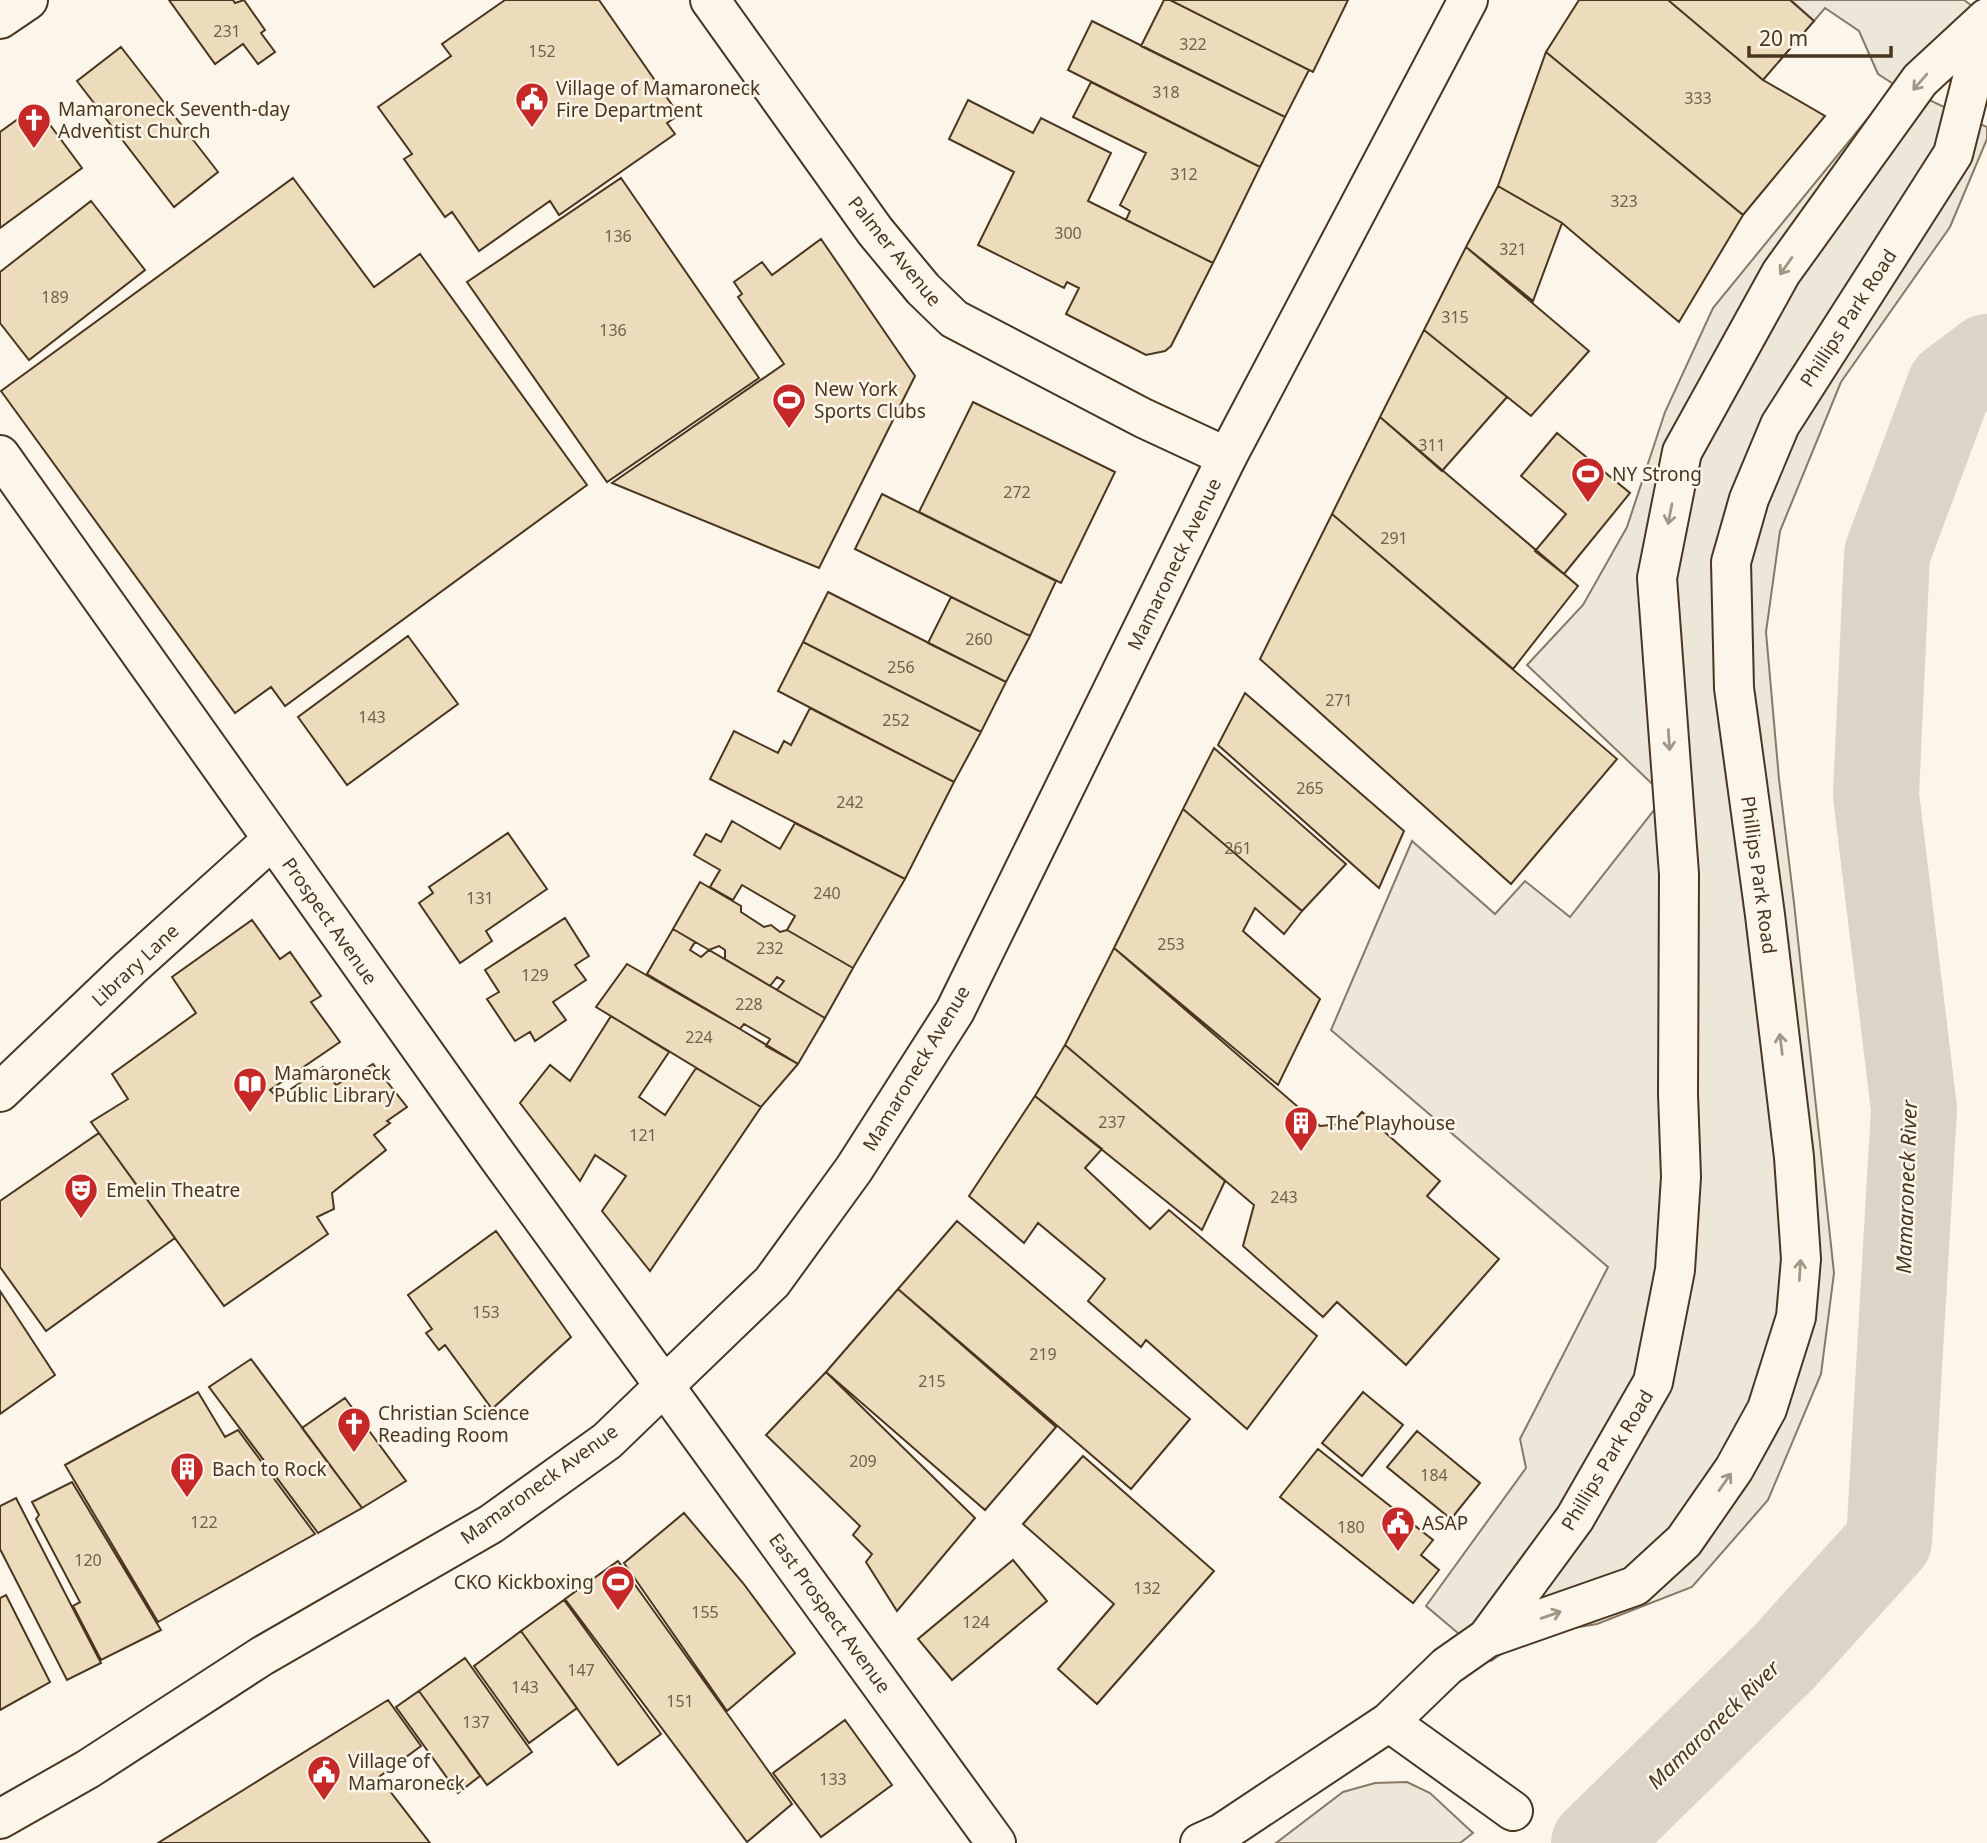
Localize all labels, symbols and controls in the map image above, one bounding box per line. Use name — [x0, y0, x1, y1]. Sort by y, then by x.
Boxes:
scale bar — [1749, 14, 1891, 58]
house number: 231 — [213, 20, 241, 42]
text: 20 m — [1759, 24, 1808, 52]
house number: 322 — [1179, 33, 1207, 55]
house number: 152 — [528, 40, 556, 62]
one-way arrow — [1912, 73, 1928, 91]
place label: Village of Mamaroneck Fire Department — [556, 75, 760, 123]
public building icon: Village of Mamaroneck Fire Department — [513, 80, 551, 129]
house number: 318 — [1152, 81, 1180, 103]
house number: 333 — [1684, 87, 1712, 109]
place label: Mamaroneck Seventh-day Adventist Church — [58, 96, 290, 144]
church icon: Mamaroneck Seventh-day Adventist Church — [15, 101, 53, 150]
house number: 312 — [1170, 163, 1198, 185]
street label: Palmer Avenue — [842, 190, 948, 312]
house number: 323 — [1610, 190, 1638, 212]
house number: 300 — [1054, 222, 1082, 244]
house number: 136 — [604, 225, 632, 247]
house number: 321 — [1499, 238, 1527, 260]
street label: Phillips Park Road — [1794, 244, 1902, 392]
one-way arrow — [1779, 256, 1793, 275]
house number: 189 — [41, 286, 69, 308]
house number: 315 — [1441, 306, 1469, 328]
house number: 136 — [599, 319, 627, 341]
place label: New York Sports Clubs — [814, 376, 926, 424]
sports icon: New York Sports Clubs — [770, 381, 808, 430]
house number: 311 — [1418, 434, 1446, 456]
sports icon: NY Strong — [1569, 455, 1607, 504]
place label: NY Strong — [1612, 461, 1702, 487]
street label: Mamaroneck Avenue — [1121, 474, 1227, 654]
house number: 272 — [1003, 481, 1031, 503]
one-way arrow — [1662, 502, 1676, 525]
house number: 291 — [1380, 527, 1408, 549]
house number: 260 — [965, 628, 993, 650]
house number: 256 — [887, 656, 915, 678]
house number: 271 — [1325, 689, 1353, 711]
house number: 143 — [358, 706, 386, 728]
house number: 252 — [882, 709, 910, 731]
one-way arrow — [1663, 728, 1676, 751]
house number: 265 — [1296, 777, 1324, 799]
house number: 242 — [836, 791, 864, 813]
street label: Phillips Park Road — [1735, 794, 1783, 956]
house number: 261 — [1224, 837, 1252, 859]
street label: Prospect Avenue — [276, 852, 384, 990]
house number: 240 — [813, 882, 841, 904]
house number: 131 — [466, 887, 494, 909]
street label: Library Lane — [86, 918, 184, 1012]
house number: 253 — [1157, 933, 1185, 955]
house number: 232 — [756, 937, 784, 959]
house number: 129 — [521, 964, 549, 986]
street label: Mamaroneck Avenue — [856, 980, 976, 1156]
house number: 228 — [735, 993, 763, 1015]
house number: 224 — [685, 1026, 713, 1048]
one-way arrow — [1774, 1033, 1787, 1056]
place label: Mamaroneck Public Library — [274, 1060, 395, 1108]
library icon: Mamaroneck Public Library — [231, 1065, 269, 1114]
water label: Mamaroneck River — [1889, 1098, 1923, 1274]
building icon: The Playhouse — [1282, 1104, 1320, 1153]
place label: The Playhouse — [1326, 1110, 1456, 1136]
house number: 237 — [1098, 1111, 1126, 1133]
house number: 121 — [629, 1124, 657, 1146]
theatre icon: Emelin Theatre — [62, 1171, 100, 1220]
place label: Emelin Theatre — [106, 1177, 240, 1203]
house number: 243 — [1270, 1186, 1298, 1208]
one-way arrow — [1794, 1260, 1807, 1282]
house number: 153 — [472, 1301, 500, 1323]
house number: 219 — [1029, 1343, 1057, 1365]
house number: 215 — [918, 1370, 946, 1392]
street label: Phillips Park Road — [1555, 1385, 1659, 1535]
place label: Christian Science Reading Room — [378, 1400, 529, 1448]
church icon: Christian Science Reading Room — [335, 1405, 373, 1454]
street label: Mamaroneck Avenue — [455, 1418, 623, 1550]
building icon: Bach to Rock — [168, 1450, 206, 1499]
house number: 209 — [849, 1450, 877, 1472]
place label: Bach to Rock — [212, 1456, 327, 1482]
house number: 184 — [1420, 1464, 1448, 1486]
one-way arrow — [1718, 1473, 1732, 1492]
public building icon: ASAP — [1379, 1504, 1417, 1553]
place label: ASAP — [1422, 1510, 1468, 1536]
house number: 122 — [190, 1511, 218, 1533]
house number: 180 — [1337, 1516, 1365, 1538]
street label: East Prospect Avenue — [763, 1528, 897, 1698]
house number: 120 — [74, 1549, 102, 1571]
sports icon: CKO Kickboxing — [599, 1563, 637, 1612]
place label: CKO Kickboxing — [454, 1569, 594, 1595]
house number: 132 — [1133, 1577, 1161, 1599]
house number: 155 — [691, 1601, 719, 1623]
one-way arrow — [1539, 1608, 1561, 1621]
house number: 124 — [962, 1611, 990, 1633]
water label: Mamaroneck River — [1641, 1653, 1787, 1795]
house number: 147 — [567, 1659, 595, 1681]
house number: 143 — [511, 1676, 539, 1698]
house number: 151 — [666, 1690, 694, 1712]
house number: 137 — [462, 1711, 490, 1733]
place label: Village of Mamaroneck — [348, 1748, 465, 1796]
public building icon: Village of Mamaroneck — [305, 1753, 343, 1802]
house number: 133 — [819, 1768, 847, 1790]

